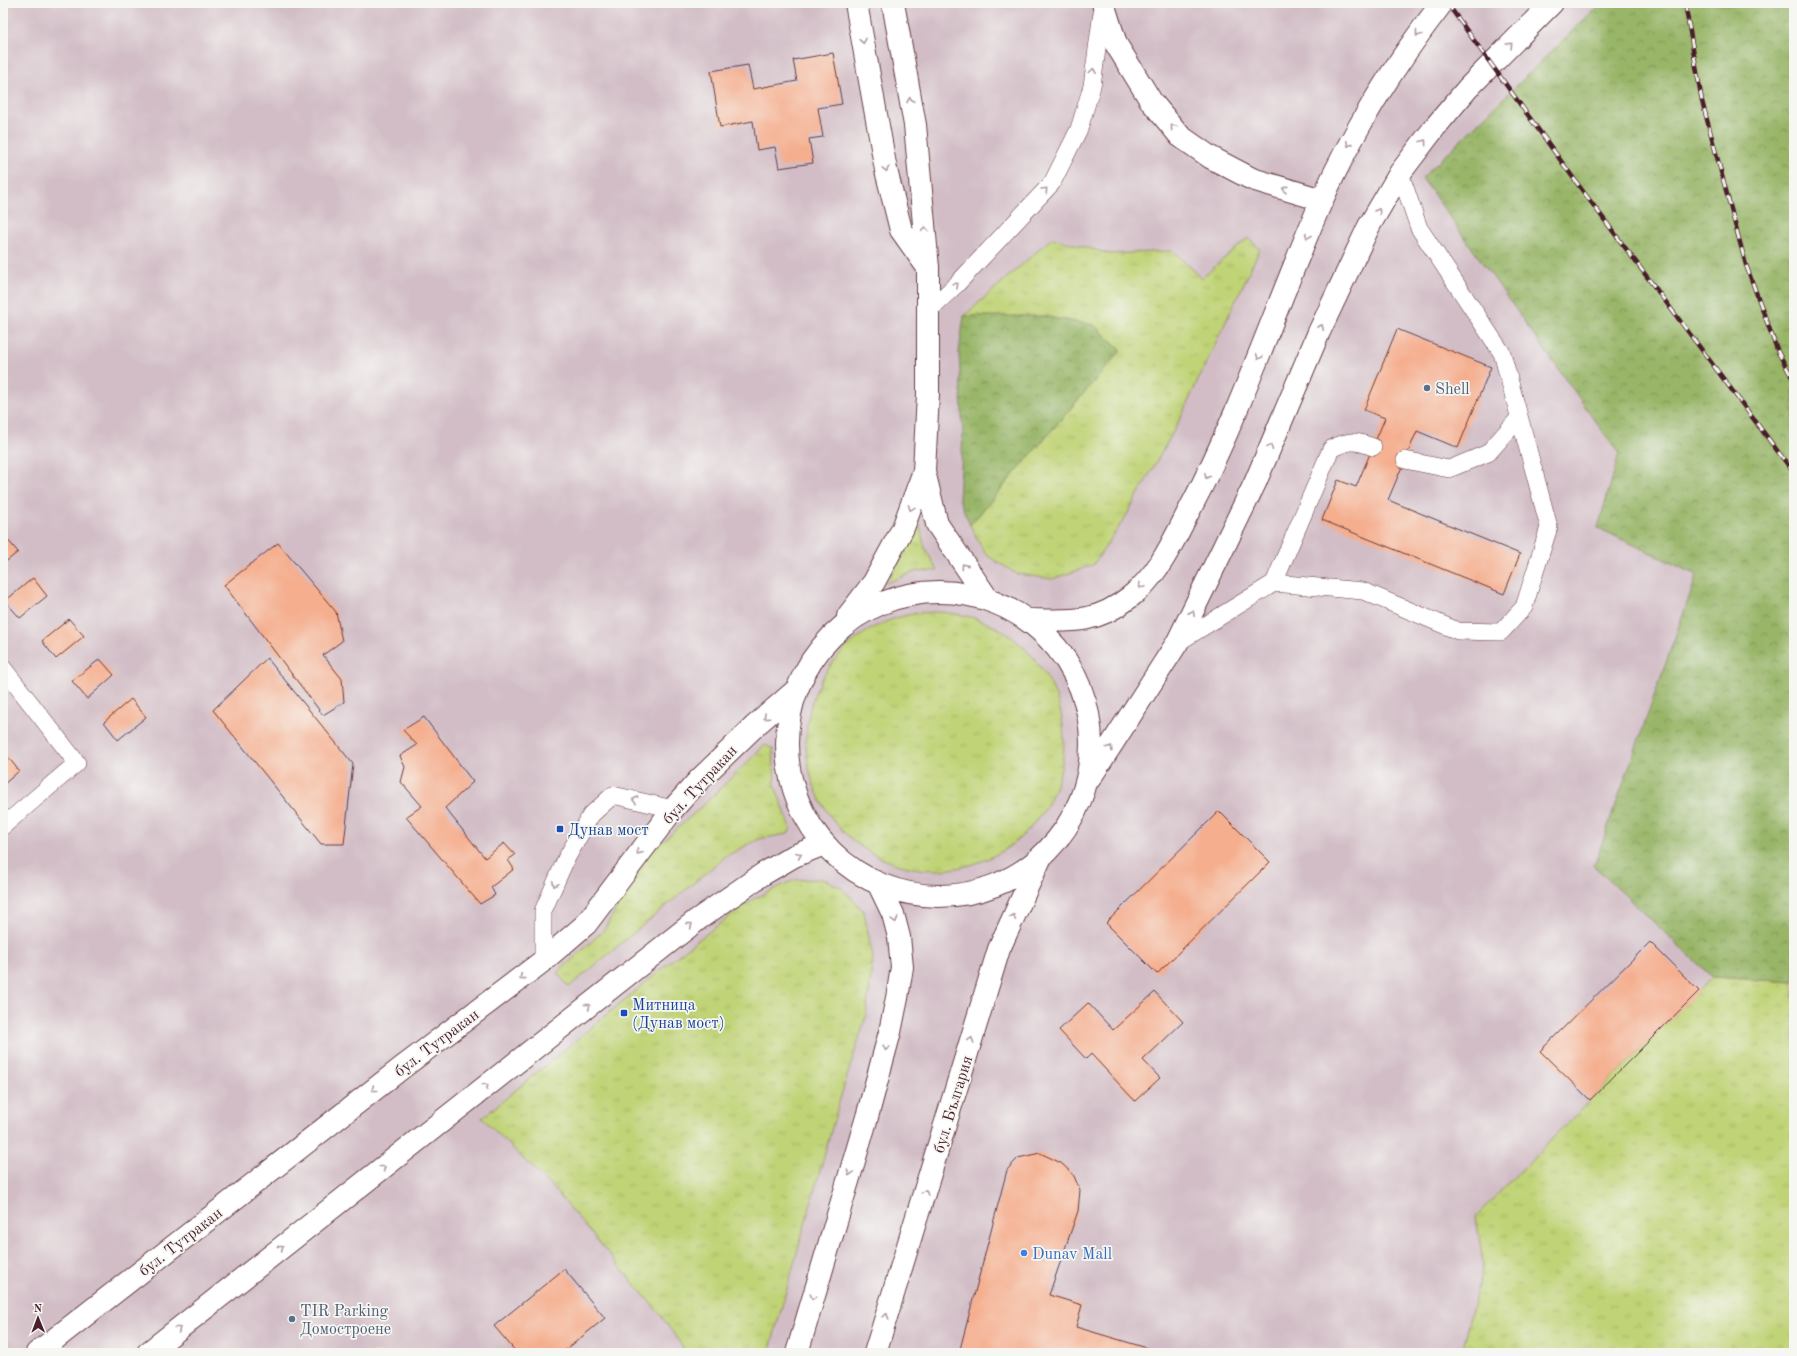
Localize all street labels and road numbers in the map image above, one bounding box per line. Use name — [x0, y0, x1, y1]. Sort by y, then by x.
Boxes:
street label: бул. Тутракан — [660, 743, 741, 828]
street label: бул. Тутракан — [392, 1007, 482, 1080]
street label: бул. България — [932, 1054, 976, 1155]
street label: бул. Тутракан — [137, 1205, 226, 1280]

